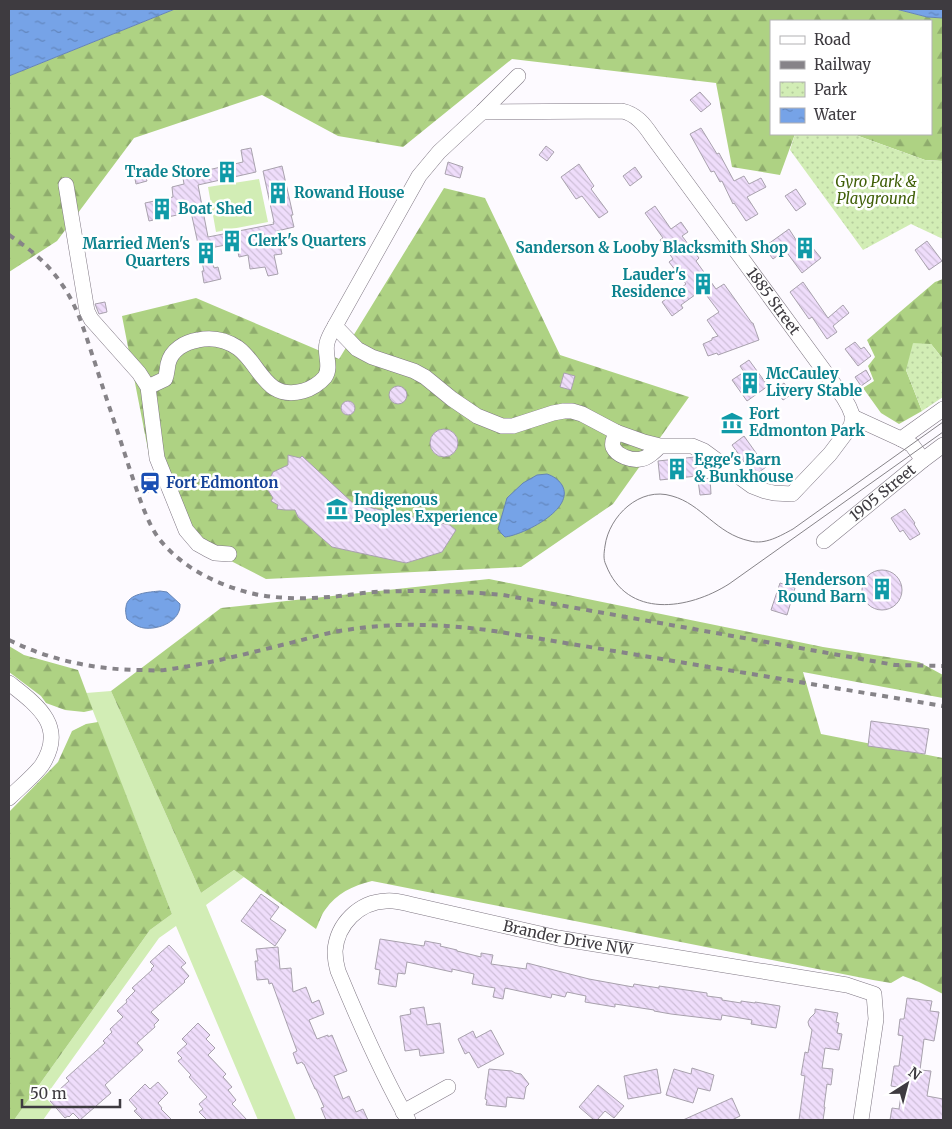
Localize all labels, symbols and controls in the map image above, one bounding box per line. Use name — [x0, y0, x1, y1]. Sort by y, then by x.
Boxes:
legend — [770, 20, 932, 135]
text: Road — [814, 30, 850, 49]
text: Railway — [814, 55, 871, 74]
text: Park — [814, 80, 848, 99]
text: Water — [813, 105, 857, 124]
building icon: Trade Store — [214, 159, 240, 185]
place label: Trade Store — [125, 162, 210, 181]
park label: Gyro Park & Playground — [835, 172, 917, 208]
building icon: Rowand House — [265, 180, 291, 206]
place label: Rowand House — [294, 183, 404, 202]
building icon: Boat Shed — [149, 196, 175, 222]
place label: Boat Shed — [178, 199, 252, 218]
building icon: Clerk's Quarters — [219, 228, 245, 254]
place label: Clerk's Quarters — [248, 231, 367, 250]
place label: Married Men's Quarters — [83, 234, 190, 270]
building icon: Sanderson & Looby Blacksmith Shop — [792, 235, 818, 261]
place label: Sanderson & Looby Blacksmith Shop — [515, 238, 788, 257]
building icon: Married Men's Quarters — [193, 240, 219, 266]
street label: 1885 Street — [743, 264, 805, 339]
place label: Lauder's Residence — [611, 265, 686, 301]
building icon: Lauder's Residence — [690, 271, 716, 297]
place label: McCauley Livery Stable — [766, 364, 862, 400]
building icon: McCauley Livery Stable — [737, 370, 763, 396]
place label: Fort Edmonton Park — [749, 404, 865, 440]
museum icon: Fort Edmonton Park — [719, 410, 745, 436]
place label: Egge's Barn & Bunkhouse — [694, 450, 793, 486]
building icon: Egge's Barn & Bunkhouse — [664, 456, 690, 482]
street label: 1905 Street — [846, 460, 920, 525]
station icon: Fort Edmonton — [137, 470, 163, 496]
place label: Fort Edmonton — [166, 473, 278, 492]
place label: Indigenous Peoples Experience — [354, 490, 498, 526]
museum icon: Indigenous Peoples Experience — [324, 496, 350, 522]
place label: Henderson Round Barn — [777, 570, 866, 606]
building icon: Henderson Round Barn — [869, 576, 895, 602]
street label: Brander Drive NW — [501, 916, 635, 959]
north arrow — [882, 1059, 932, 1109]
text: N — [905, 1063, 924, 1084]
scale bar — [22, 1076, 120, 1108]
text: 50 m — [30, 1084, 67, 1103]

